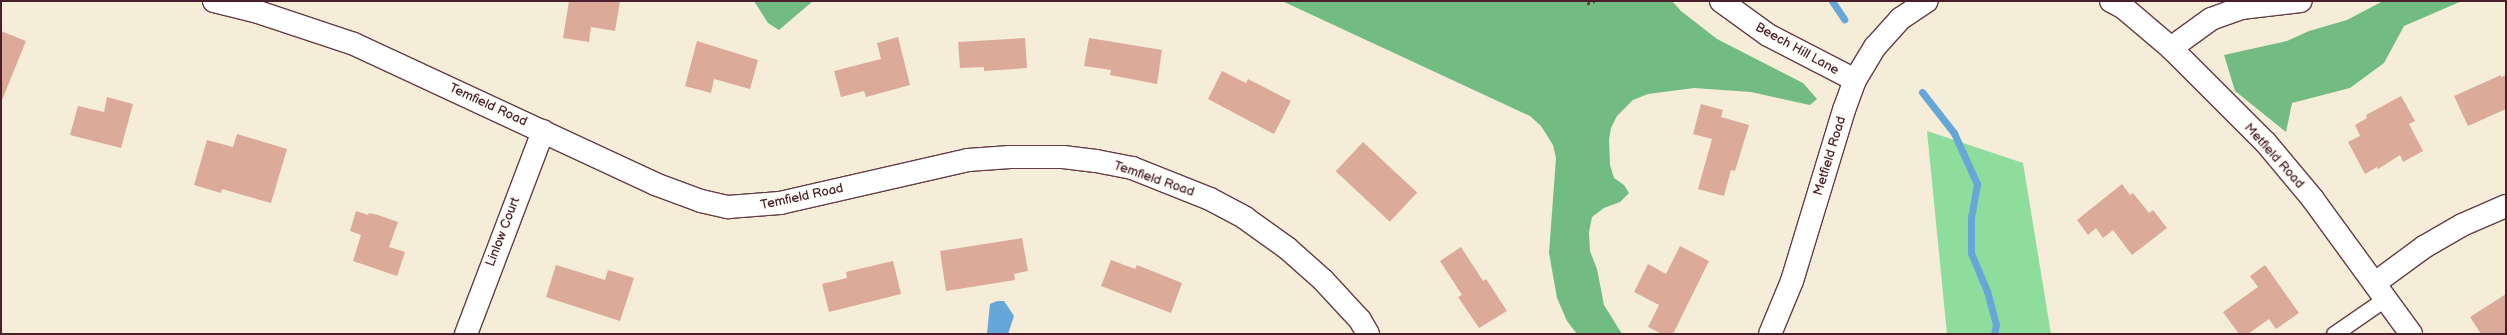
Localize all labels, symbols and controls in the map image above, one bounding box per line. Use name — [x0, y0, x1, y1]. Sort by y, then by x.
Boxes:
street label: Beech Hill Lane — [1752, 20, 1842, 78]
street label: Temfield Road — [447, 80, 529, 130]
street label: Metfield Road — [1811, 114, 1849, 198]
street label: Metfield Road — [2241, 120, 2307, 192]
street label: Temfield Road — [1112, 158, 1196, 200]
street label: Temfield Road — [759, 181, 845, 213]
street label: Linlow Court — [483, 195, 523, 269]

